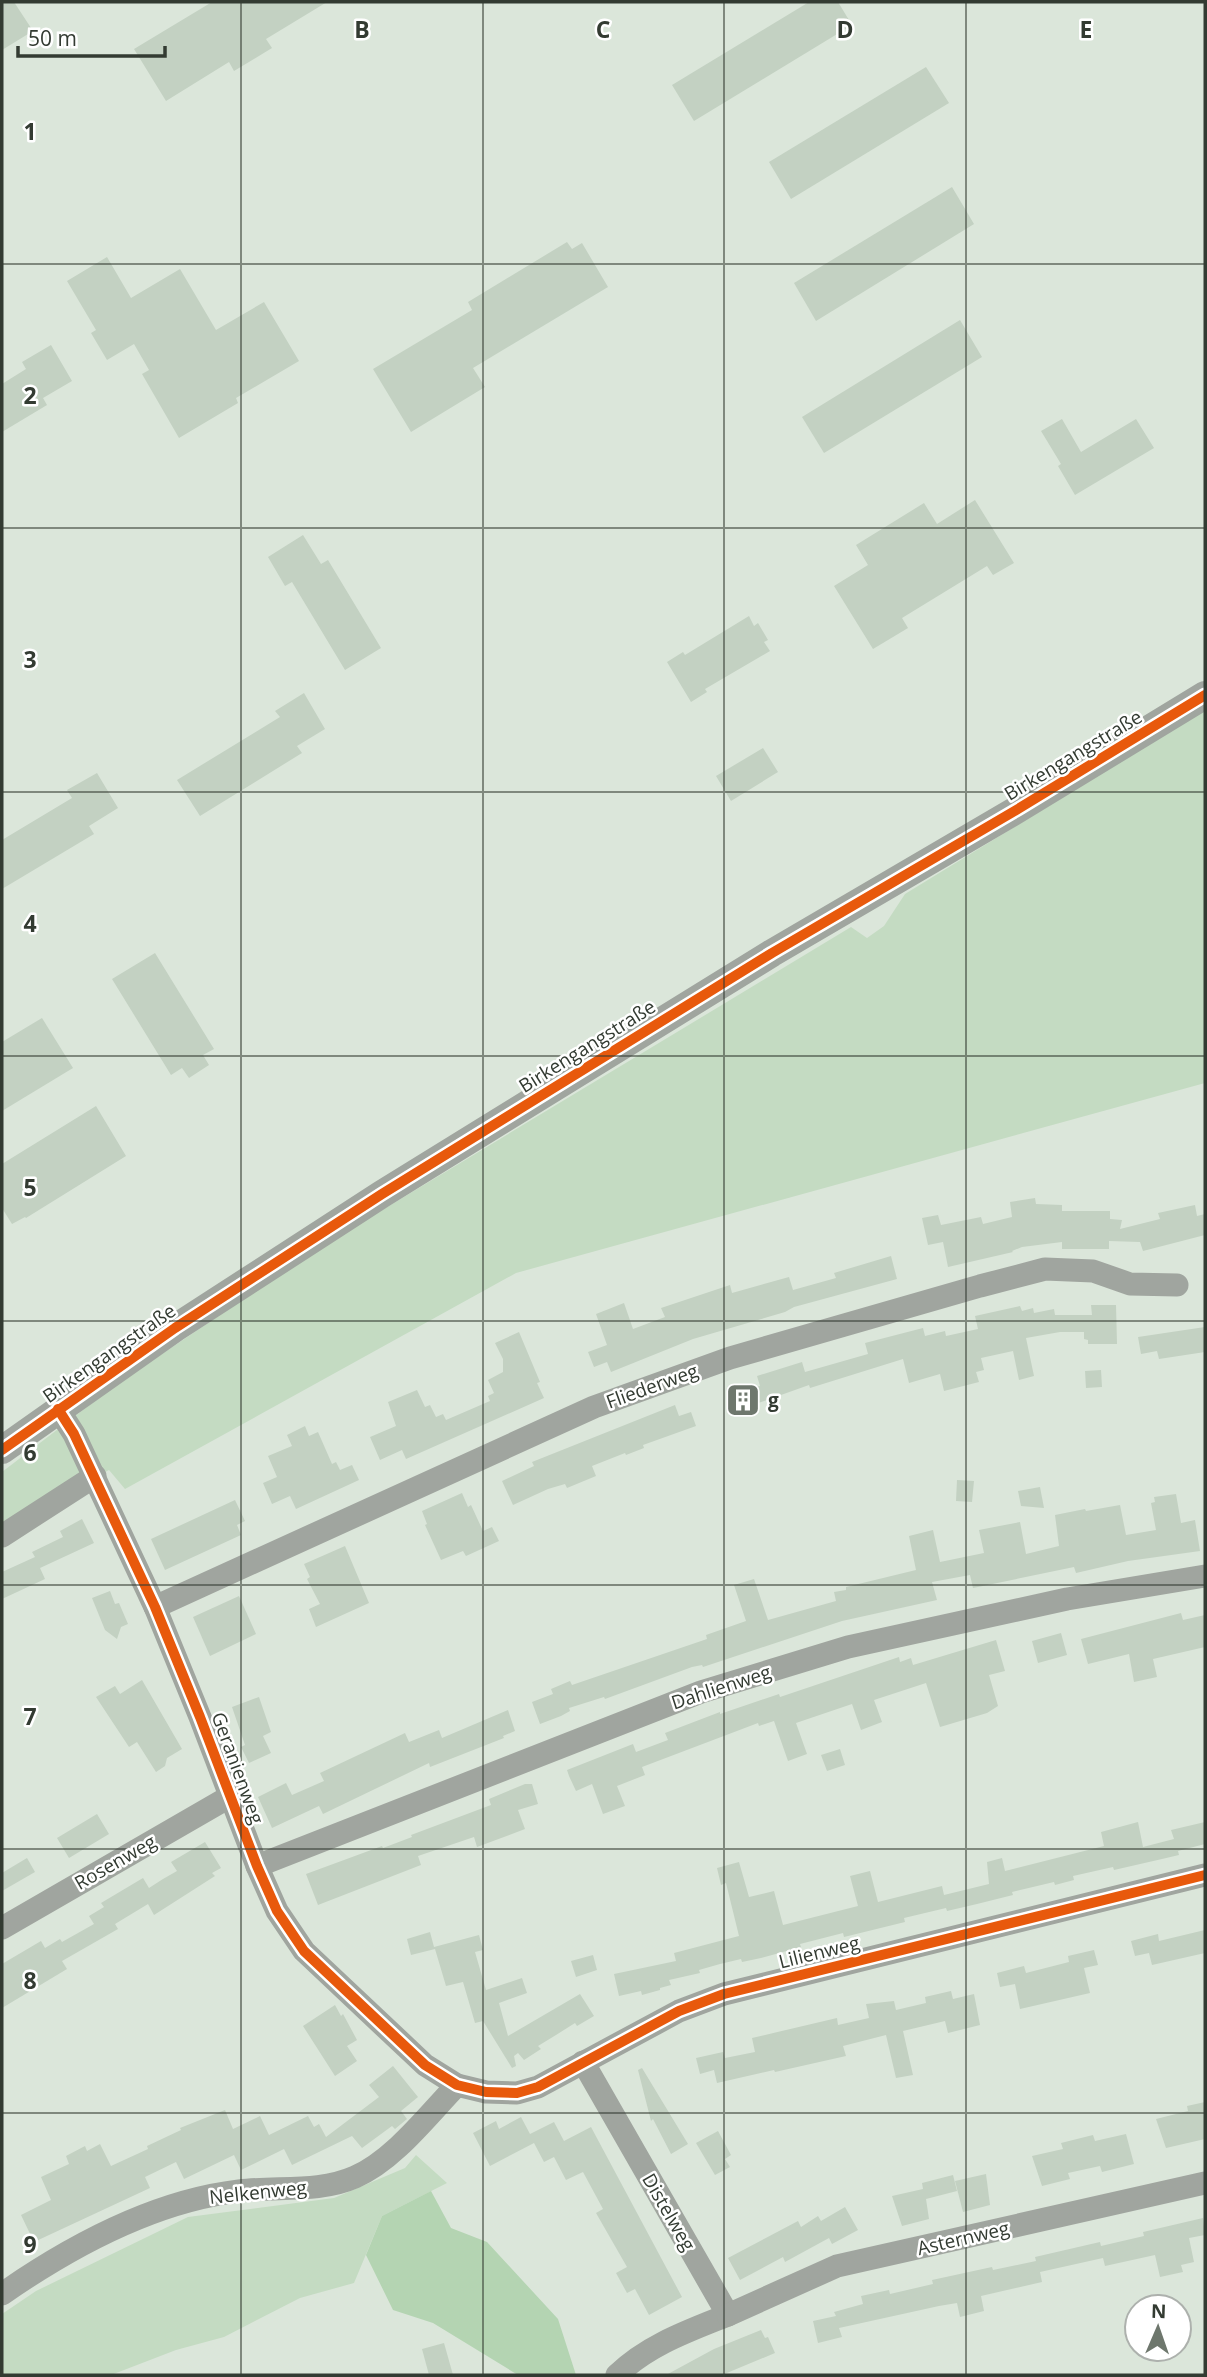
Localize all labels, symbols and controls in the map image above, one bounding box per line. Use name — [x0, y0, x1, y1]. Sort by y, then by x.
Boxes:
text: B — [354, 13, 370, 45]
text: C — [596, 13, 610, 45]
text: D — [836, 13, 854, 45]
text: E — [1080, 13, 1092, 45]
scale bar — [18, 14, 164, 58]
text: 50 m — [28, 24, 77, 52]
text: 1 — [23, 115, 37, 147]
text: 2 — [23, 379, 37, 411]
text: 3 — [23, 643, 37, 675]
street label: Birkengangstraße — [999, 704, 1147, 806]
text: 4 — [23, 907, 37, 939]
street label: Birkengangstraße — [514, 993, 660, 1099]
text: 5 — [23, 1171, 37, 1203]
street label: Birkengangstraße — [37, 1297, 181, 1409]
street label: Fliederweg — [603, 1357, 701, 1415]
building icon: g — [724, 1381, 762, 1419]
place label: g — [768, 1387, 779, 1413]
text: 6 — [23, 1436, 37, 1468]
street label: Dahlienweg — [668, 1659, 774, 1715]
text: 7 — [23, 1700, 37, 1732]
street label: Geranienweg — [206, 1708, 270, 1828]
street label: Rosenweg — [69, 1828, 161, 1896]
street label: Lilienweg — [776, 1929, 862, 1975]
text: 8 — [23, 1964, 37, 1996]
street label: Distelweg — [636, 2168, 702, 2256]
street label: Nelkenweg — [208, 2174, 308, 2210]
street label: Asternweg — [914, 2215, 1012, 2261]
text: 9 — [23, 2228, 37, 2260]
north arrow — [1123, 2293, 1193, 2363]
text: N — [1150, 2298, 1167, 2324]

